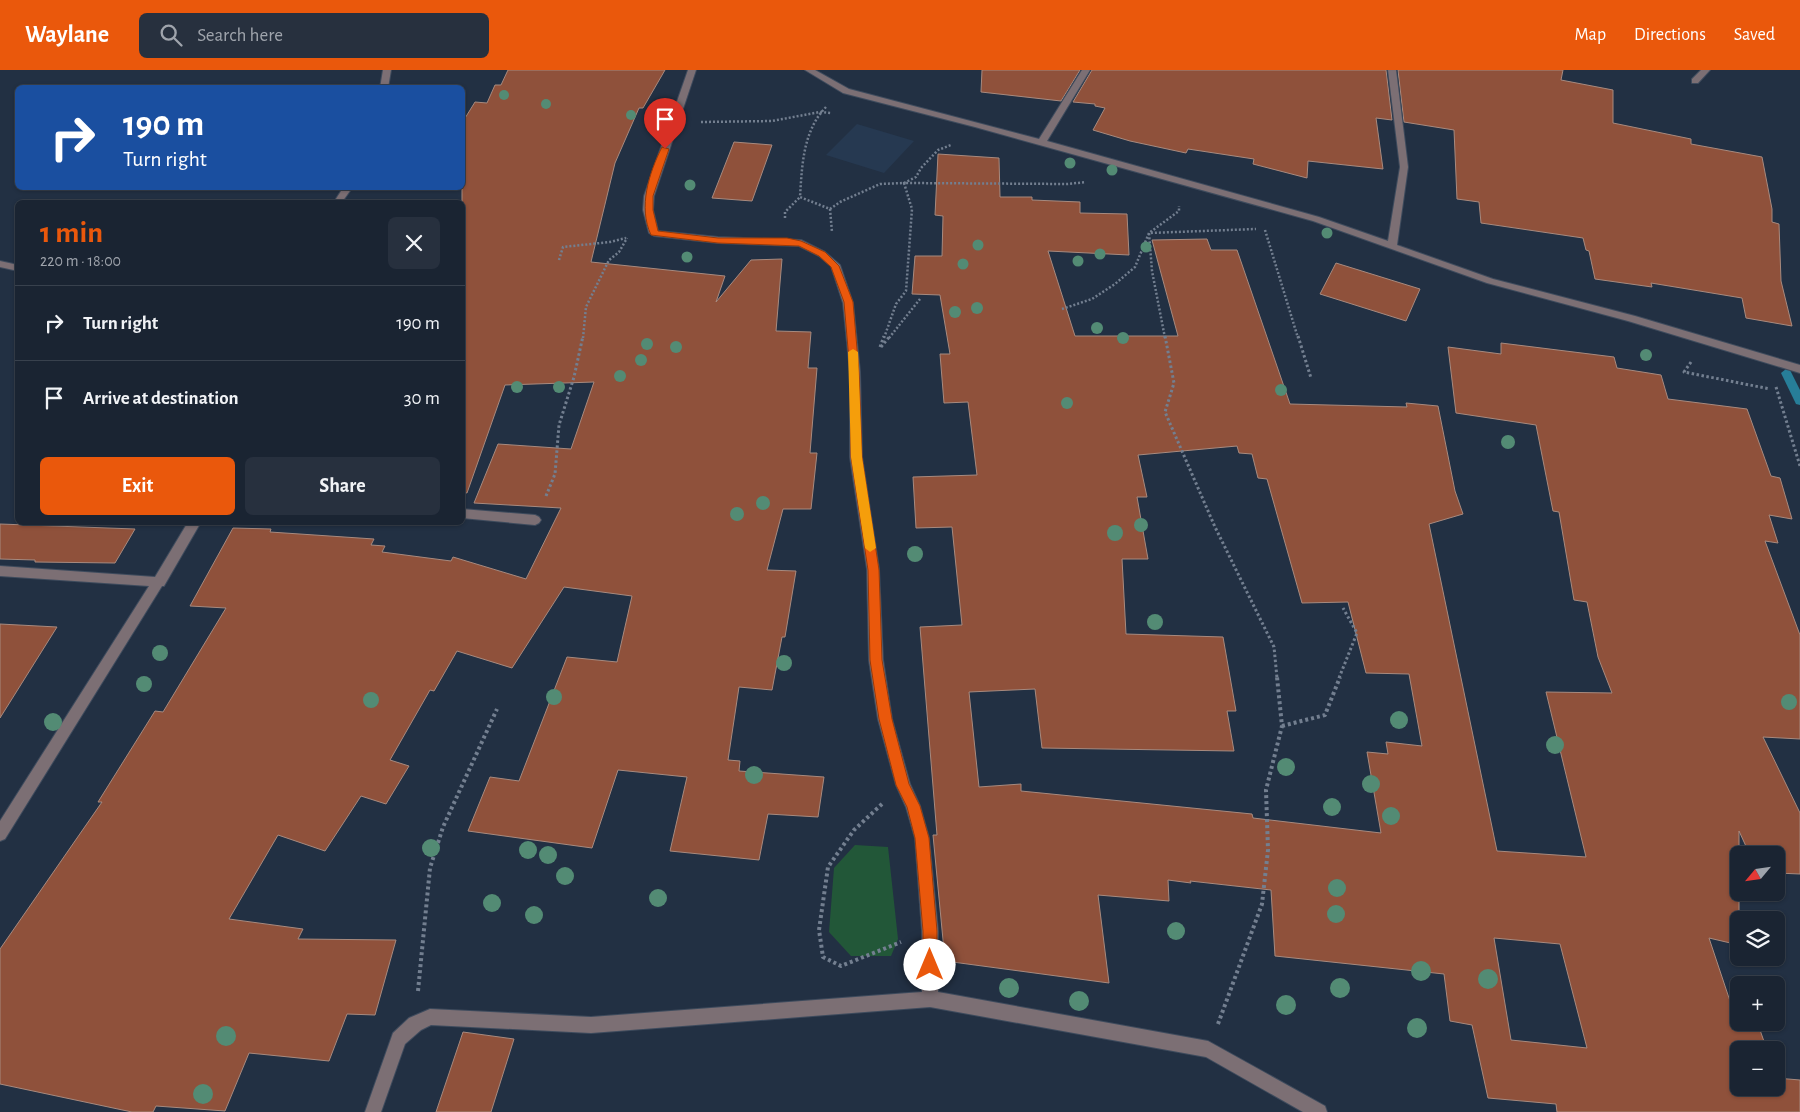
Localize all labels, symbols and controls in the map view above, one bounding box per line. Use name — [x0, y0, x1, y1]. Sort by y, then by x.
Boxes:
search box — [139, 13, 489, 58]
icon: search — [157, 21, 185, 49]
text: Waylane — [25, 23, 109, 47]
text: Search here — [197, 26, 283, 45]
text: Map — [1575, 26, 1606, 44]
text: Directions — [1634, 26, 1706, 44]
text: Saved — [1734, 26, 1775, 44]
pin — [644, 98, 686, 149]
icon: right — [40, 105, 105, 170]
icon: arrive — [651, 105, 679, 133]
text: 190 m — [123, 107, 204, 142]
text: Turn right — [123, 148, 207, 170]
button: close — [388, 217, 440, 269]
text: 1 min — [40, 218, 103, 248]
text: 220 m · 18:00 — [40, 253, 121, 269]
icon: right — [40, 309, 68, 337]
text: Turn right — [83, 314, 158, 333]
text: 190 m — [396, 314, 440, 333]
icon: arrive — [40, 384, 68, 412]
text: Arrive at destination — [83, 389, 239, 408]
text: 30 m — [404, 389, 440, 408]
button: Exit — [40, 457, 235, 515]
button: Share — [245, 457, 440, 515]
north arrow — [1730, 846, 1785, 901]
map controls — [1730, 846, 1785, 1096]
button: layers — [1730, 911, 1785, 966]
position arrow — [903, 938, 955, 990]
button: + — [1730, 976, 1785, 1031]
button: − — [1730, 1041, 1785, 1096]

